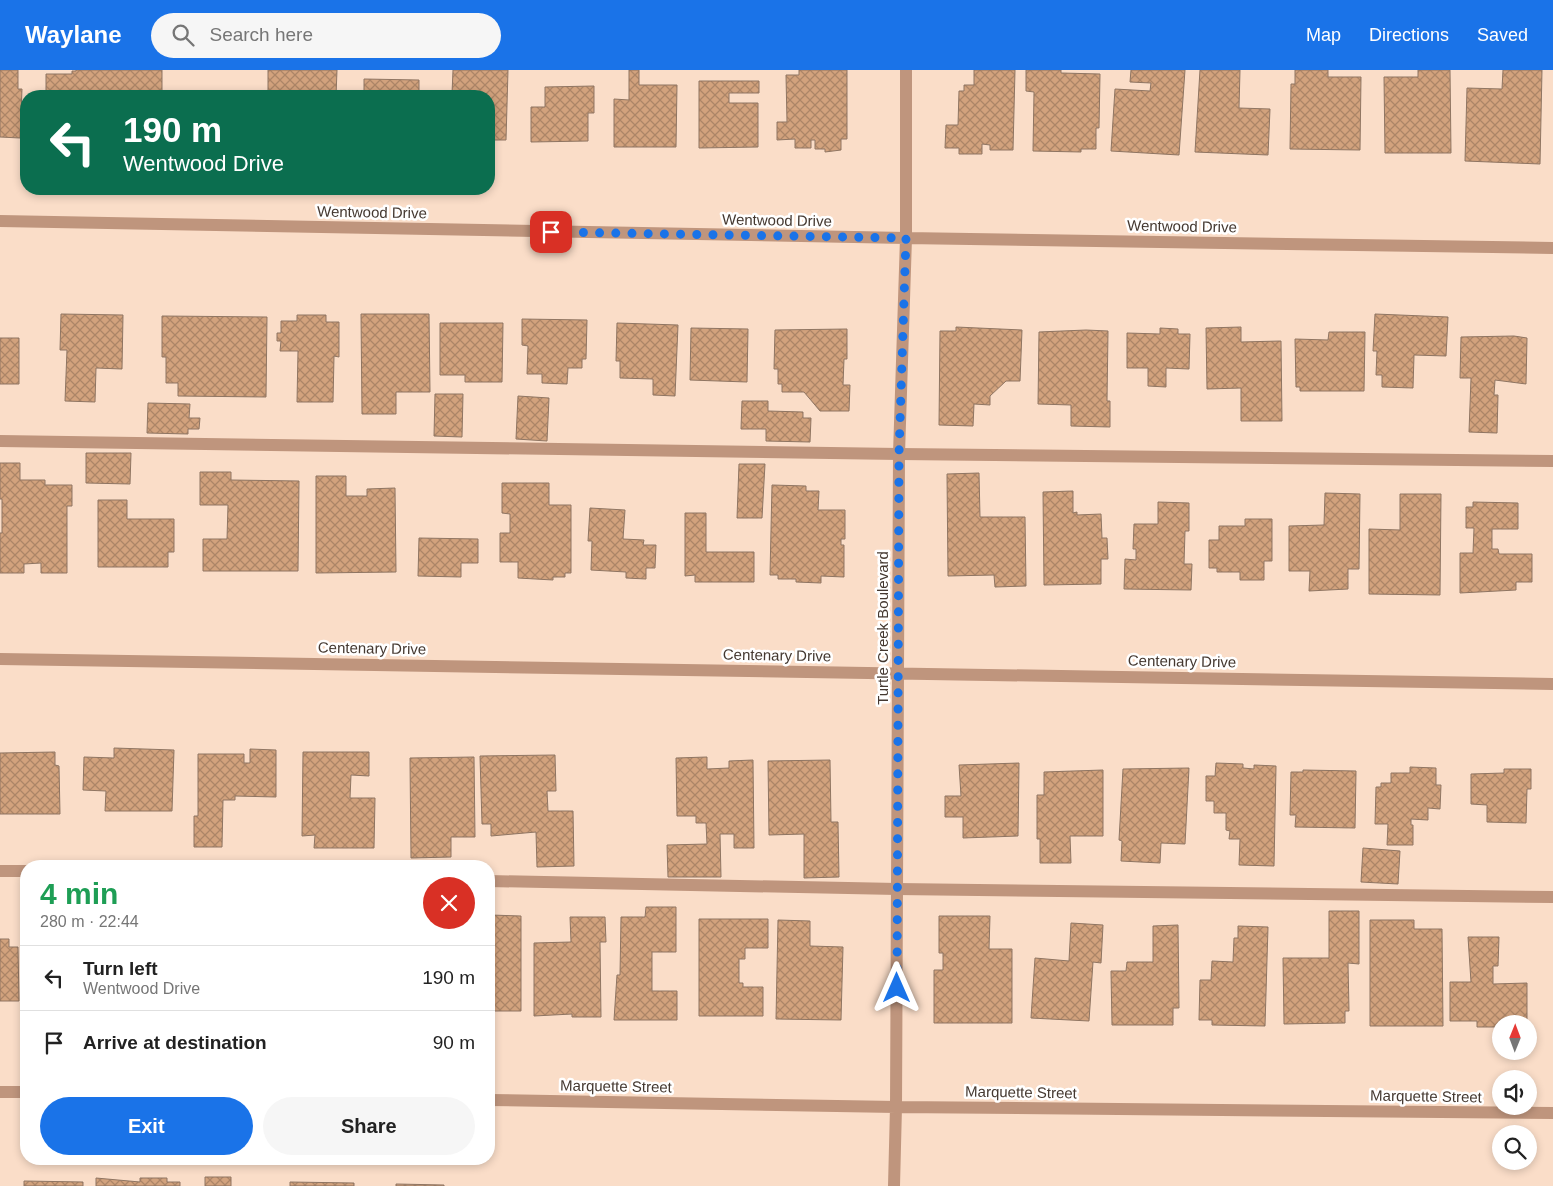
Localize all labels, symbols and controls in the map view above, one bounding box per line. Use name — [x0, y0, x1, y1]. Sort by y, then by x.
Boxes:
search box — [151, 13, 501, 58]
text: Waylane — [25, 21, 121, 48]
icon: search — [169, 21, 197, 49]
text: Search here — [209, 24, 313, 45]
text: Map — [1306, 25, 1341, 45]
text: Directions — [1369, 25, 1449, 45]
text: Saved — [1477, 25, 1528, 45]
icon: left — [40, 110, 105, 175]
text: 190 m — [123, 110, 222, 149]
text: Wentwood Drive — [123, 151, 284, 176]
street label: Wentwood Drive — [317, 203, 427, 221]
pin — [530, 211, 572, 253]
street label: Wentwood Drive — [722, 211, 832, 229]
street label: Wentwood Drive — [1127, 217, 1237, 235]
icon: arrive — [537, 218, 565, 246]
street label: Turtle Creek Boulevard — [874, 551, 891, 705]
street label: Centenary Drive — [318, 639, 426, 657]
street label: Centenary Drive — [723, 646, 831, 664]
street label: Centenary Drive — [1128, 652, 1236, 670]
text: 4 min — [40, 877, 118, 910]
button: close — [423, 877, 475, 929]
text: 280 m · 22:44 — [40, 913, 139, 930]
text: Turn left — [83, 958, 158, 979]
position arrow — [870, 961, 922, 1013]
icon: left — [40, 964, 68, 992]
text: 190 m — [422, 967, 475, 988]
text: Wentwood Drive — [83, 980, 200, 997]
north arrow — [1492, 1015, 1538, 1060]
map controls — [1492, 1015, 1537, 1170]
icon: arrive — [40, 1029, 68, 1057]
text: Arrive at destination — [83, 1032, 267, 1053]
text: 90 m — [433, 1032, 475, 1053]
button: sound — [1492, 1070, 1537, 1115]
street label: Marquette Street — [560, 1077, 673, 1095]
street label: Marquette Street — [965, 1083, 1078, 1101]
street label: Marquette Street — [1370, 1087, 1483, 1105]
button: Exit — [40, 1097, 253, 1155]
button: Share — [263, 1097, 475, 1155]
button: search — [1492, 1125, 1537, 1170]

